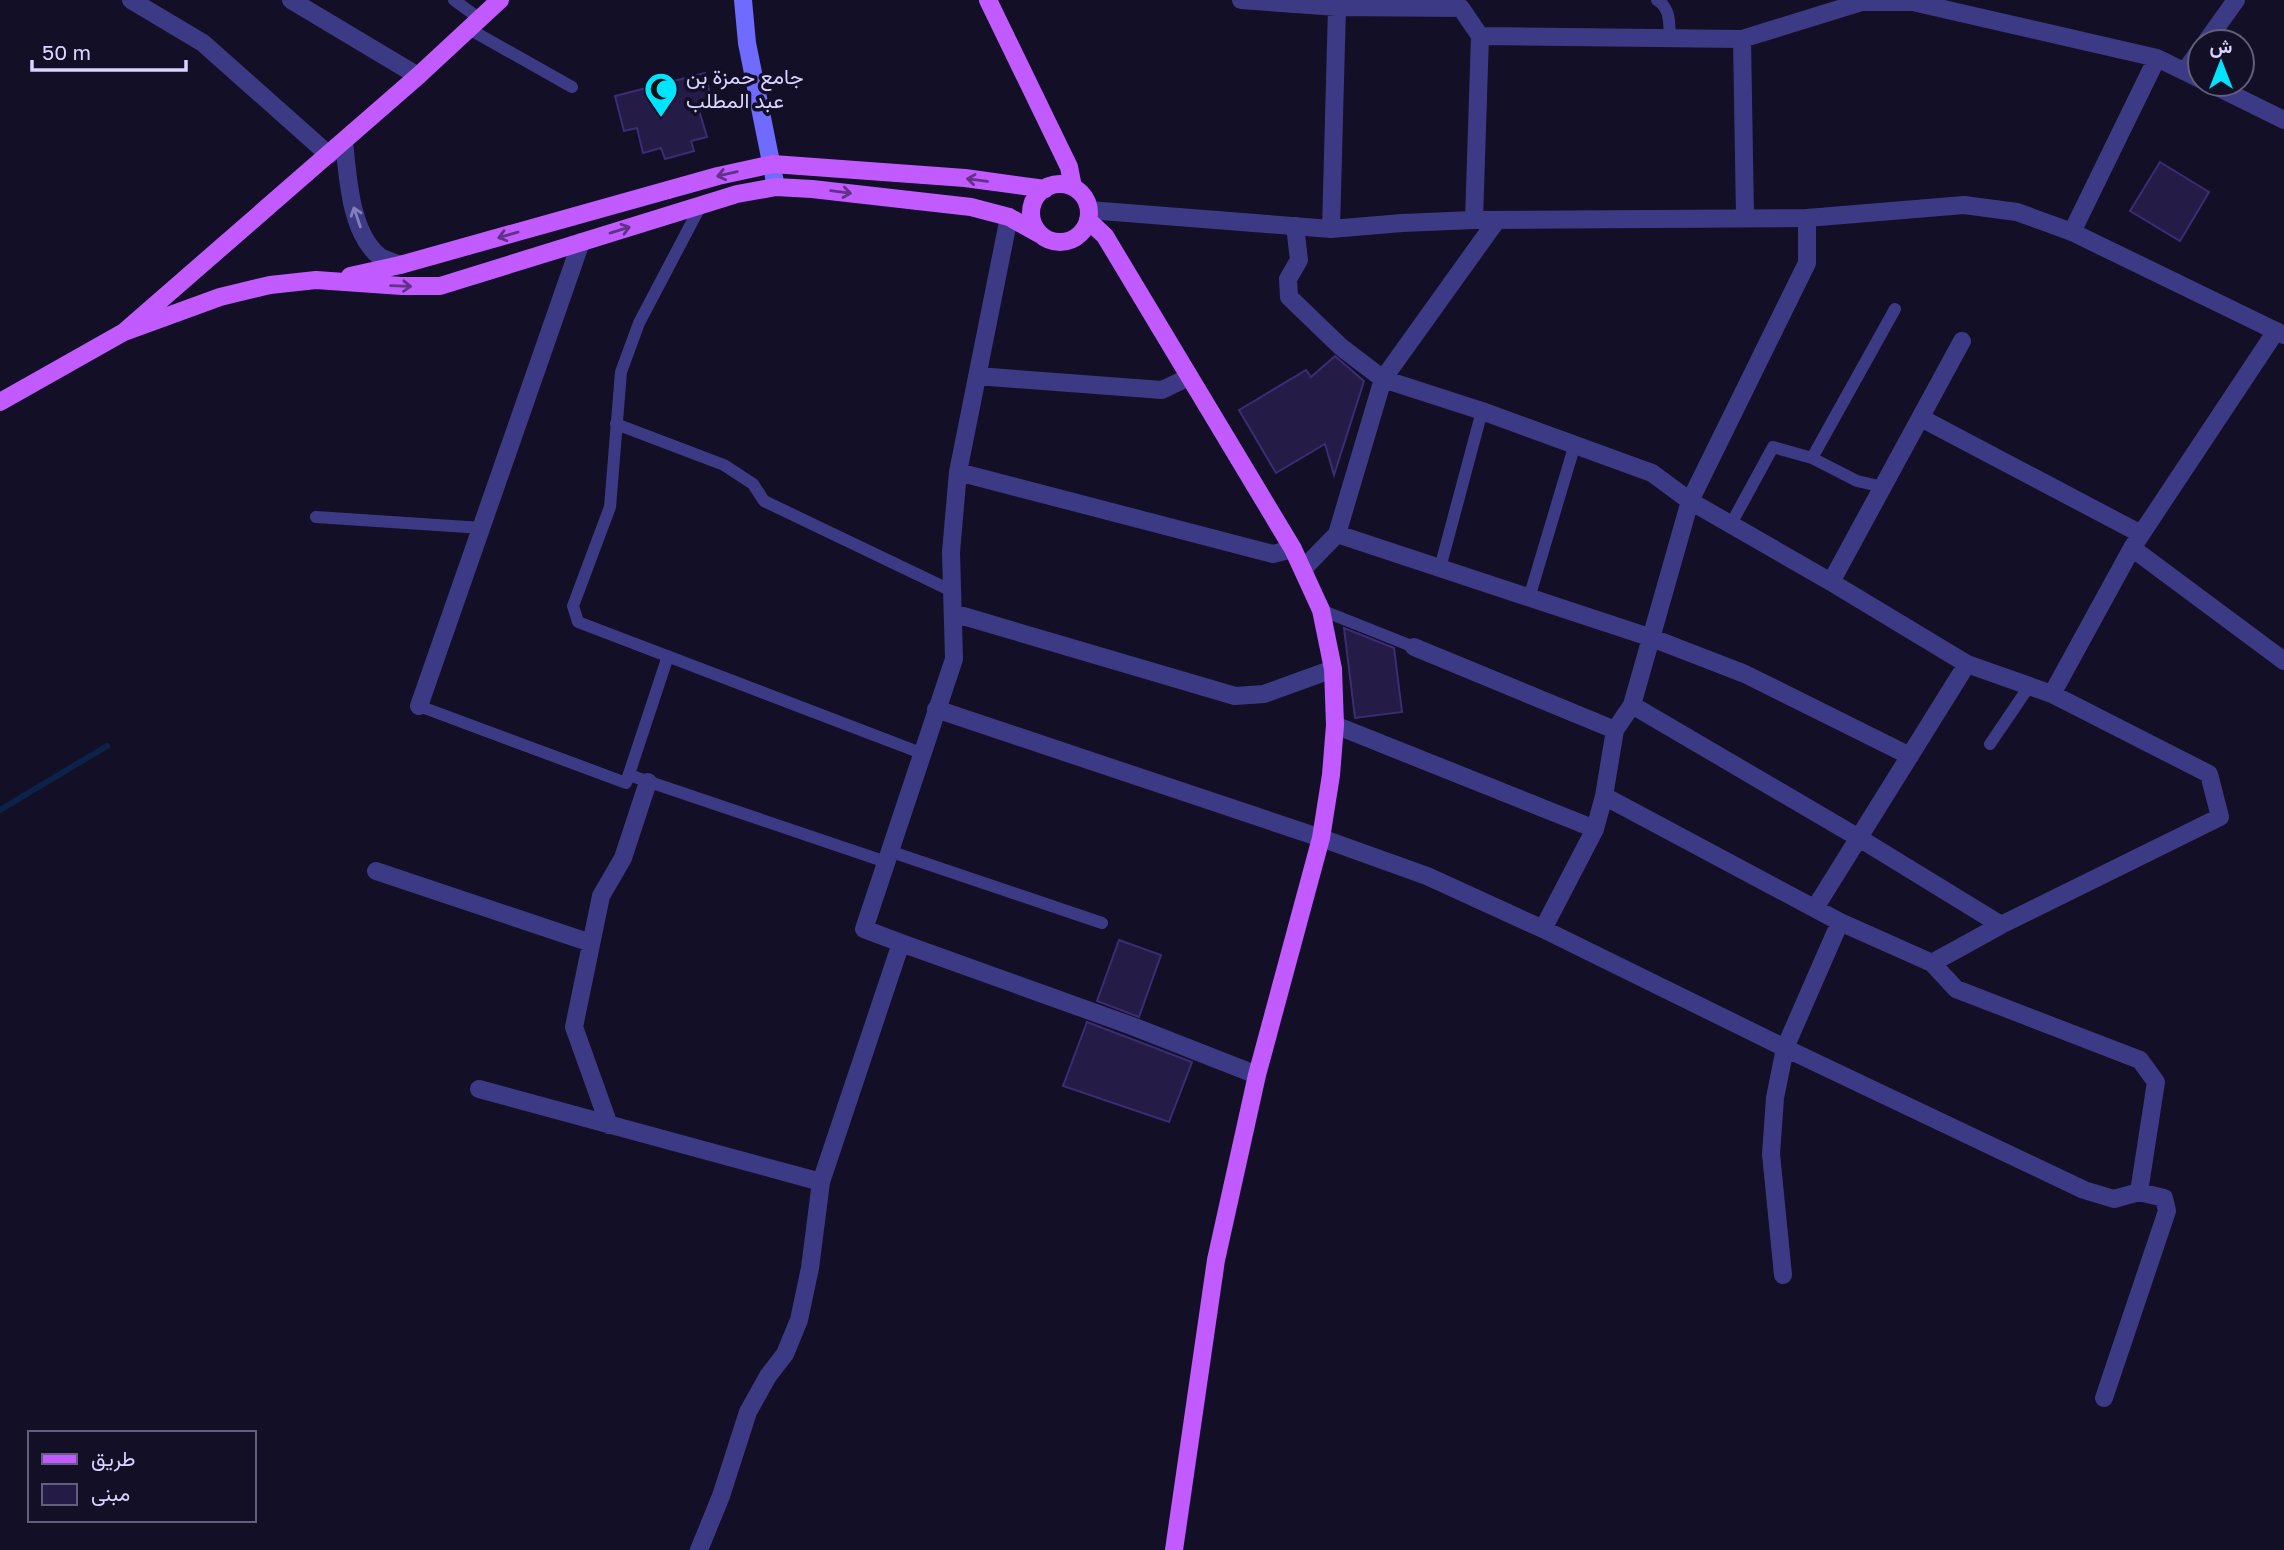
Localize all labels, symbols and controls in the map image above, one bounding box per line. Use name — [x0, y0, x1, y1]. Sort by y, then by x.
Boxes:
scale bar — [32, 28, 186, 72]
north arrow — [2186, 28, 2256, 98]
text: ش — [2210, 34, 2233, 58]
text: 50 m — [42, 39, 91, 65]
place label: جامع حمزة بن عبد المطلب — [686, 63, 804, 113]
mosque icon: جامع حمزة بن عبد المطلب — [642, 70, 680, 119]
one-way arrow — [716, 167, 739, 181]
one-way arrow — [966, 173, 989, 186]
one-way arrow — [829, 186, 852, 199]
one-way arrow — [350, 206, 362, 228]
one-way arrow — [609, 223, 631, 236]
one-way arrow — [497, 229, 519, 242]
one-way arrow — [389, 279, 412, 292]
legend — [28, 1431, 256, 1522]
text: طريق — [91, 1445, 136, 1472]
text: مبنى — [91, 1480, 130, 1506]

